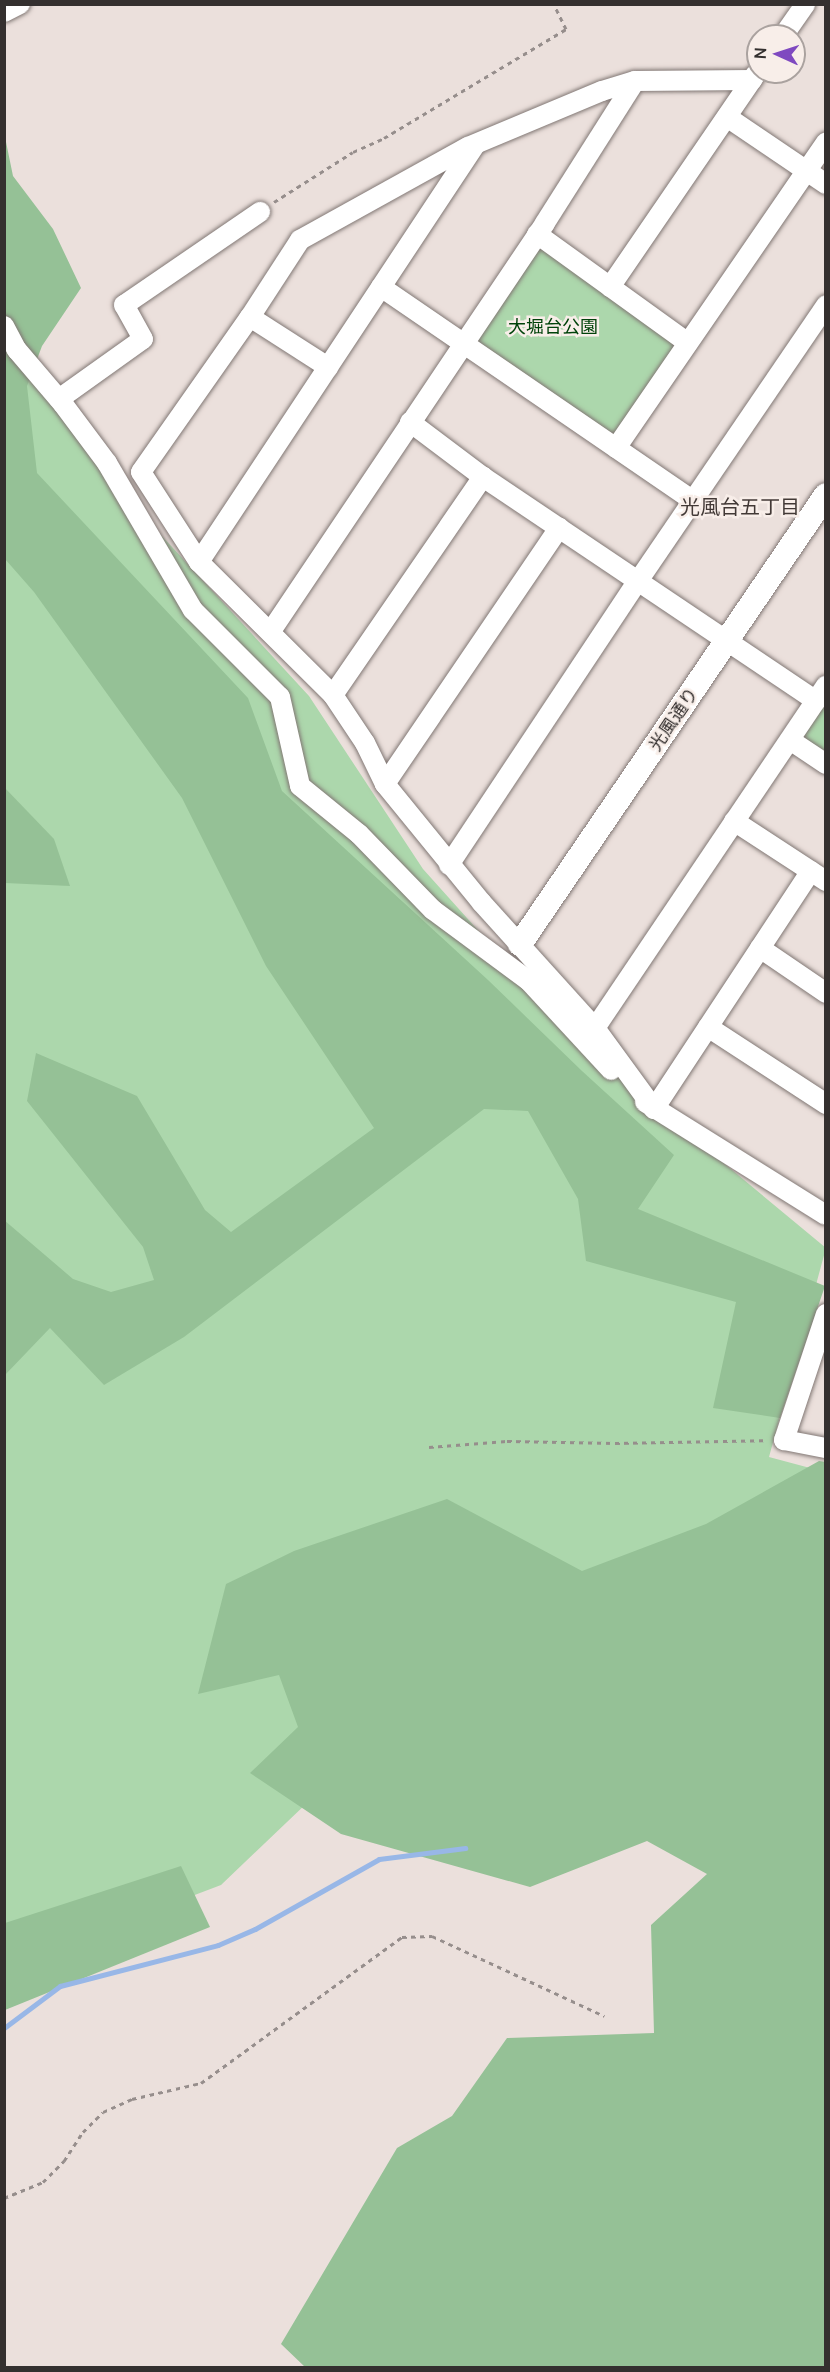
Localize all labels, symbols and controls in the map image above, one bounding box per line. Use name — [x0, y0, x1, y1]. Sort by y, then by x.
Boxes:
north arrow — [746, 24, 806, 84]
text: N — [749, 47, 771, 59]
park label: 大堀台公園 — [508, 315, 598, 337]
district label: 光風台五丁目 — [680, 494, 800, 518]
street label: 光風通り — [644, 683, 702, 755]

